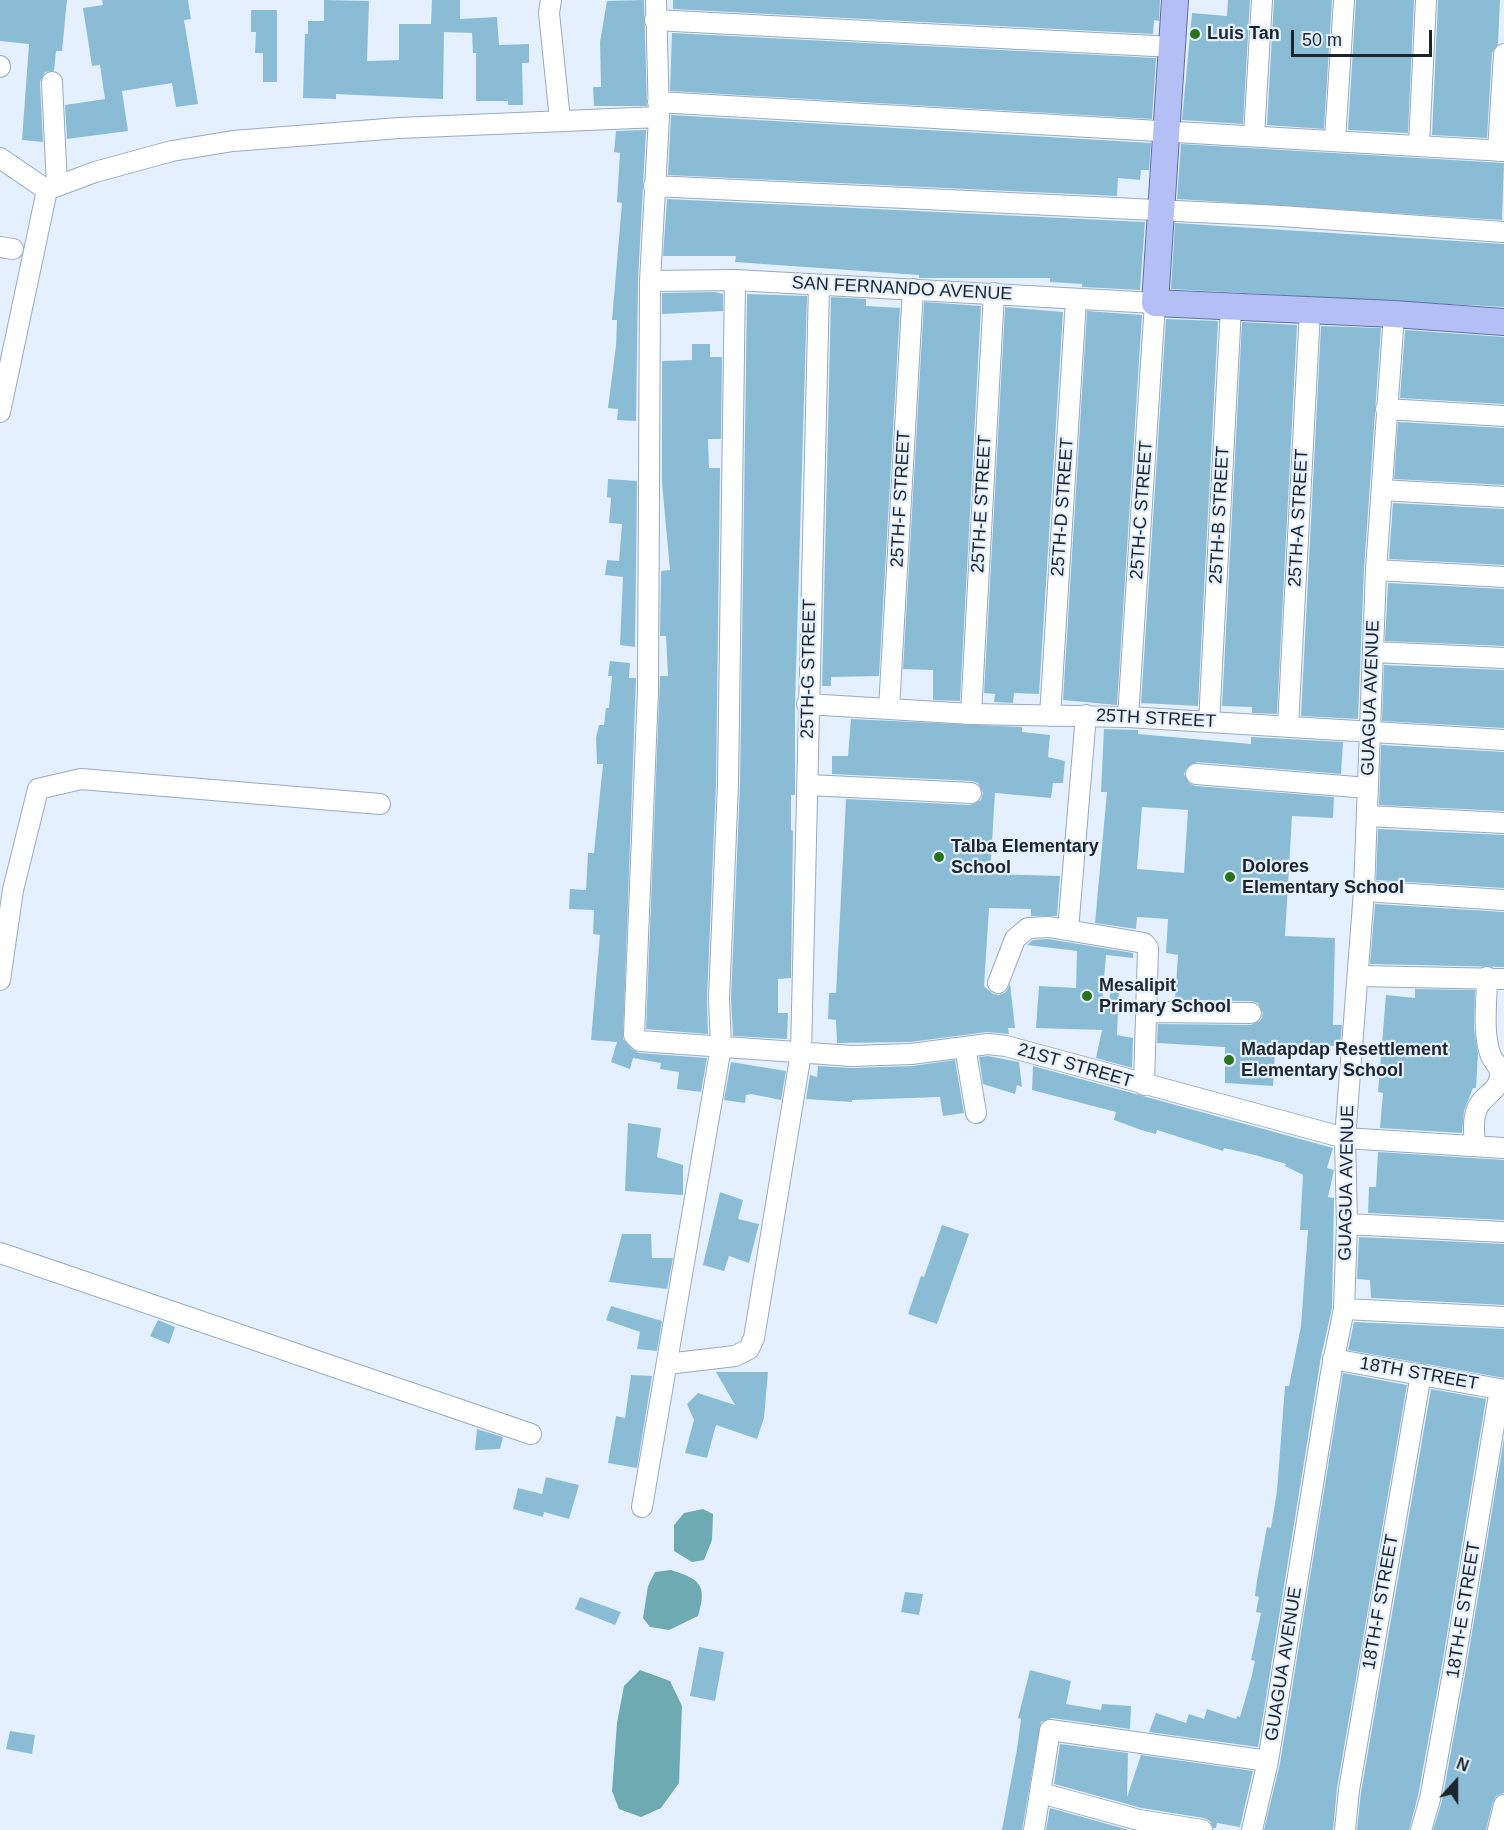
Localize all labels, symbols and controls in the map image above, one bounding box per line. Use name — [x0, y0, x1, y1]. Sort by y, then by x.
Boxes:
scale bar — [1294, 18, 1435, 56]
place label: Luis Tan — [1207, 23, 1280, 45]
marker: Luis Tan — [1188, 27, 1202, 41]
text: 50 m — [1302, 30, 1342, 50]
street label: SAN FERNANDO AVENUE — [791, 272, 1013, 306]
street label: 25TH-F STREET — [887, 430, 915, 568]
street label: 25TH-E STREET — [968, 435, 996, 573]
street label: 25TH-D STREET — [1047, 437, 1079, 577]
street label: 25TH-C STREET — [1126, 440, 1158, 580]
street label: 25TH-B STREET — [1206, 446, 1234, 584]
street label: 25TH-A STREET — [1285, 449, 1313, 587]
street label: 25TH-G STREET — [797, 599, 821, 739]
street label: GUAGUA AVENUE — [1357, 620, 1385, 776]
street label: 25TH STREET — [1096, 705, 1216, 733]
place label: Talba Elementary School — [951, 836, 1099, 878]
marker: Talba Elementary School — [932, 850, 946, 864]
place label: Dolores Elementary School — [1242, 856, 1404, 898]
marker: Dolores Elementary School — [1223, 870, 1237, 884]
place label: Mesalipit Primary School — [1099, 975, 1231, 1018]
marker: Mesalipit Primary School — [1080, 989, 1094, 1003]
street label: 21ST STREET — [1015, 1039, 1135, 1093]
place label: Madapdap Resettlement Elementary School — [1241, 1039, 1448, 1082]
marker: Madapdap Resettlement Elementary School — [1222, 1053, 1236, 1067]
street label: GUAGUA AVENUE — [1335, 1105, 1359, 1261]
street label: 18TH STREET — [1358, 1353, 1480, 1395]
street label: 18TH-F STREET — [1358, 1533, 1404, 1671]
street label: 18TH-E STREET — [1443, 1540, 1485, 1680]
street label: GUAGUA AVENUE — [1261, 1585, 1307, 1743]
north arrow — [1426, 1752, 1486, 1812]
text: N — [1454, 1755, 1471, 1775]

